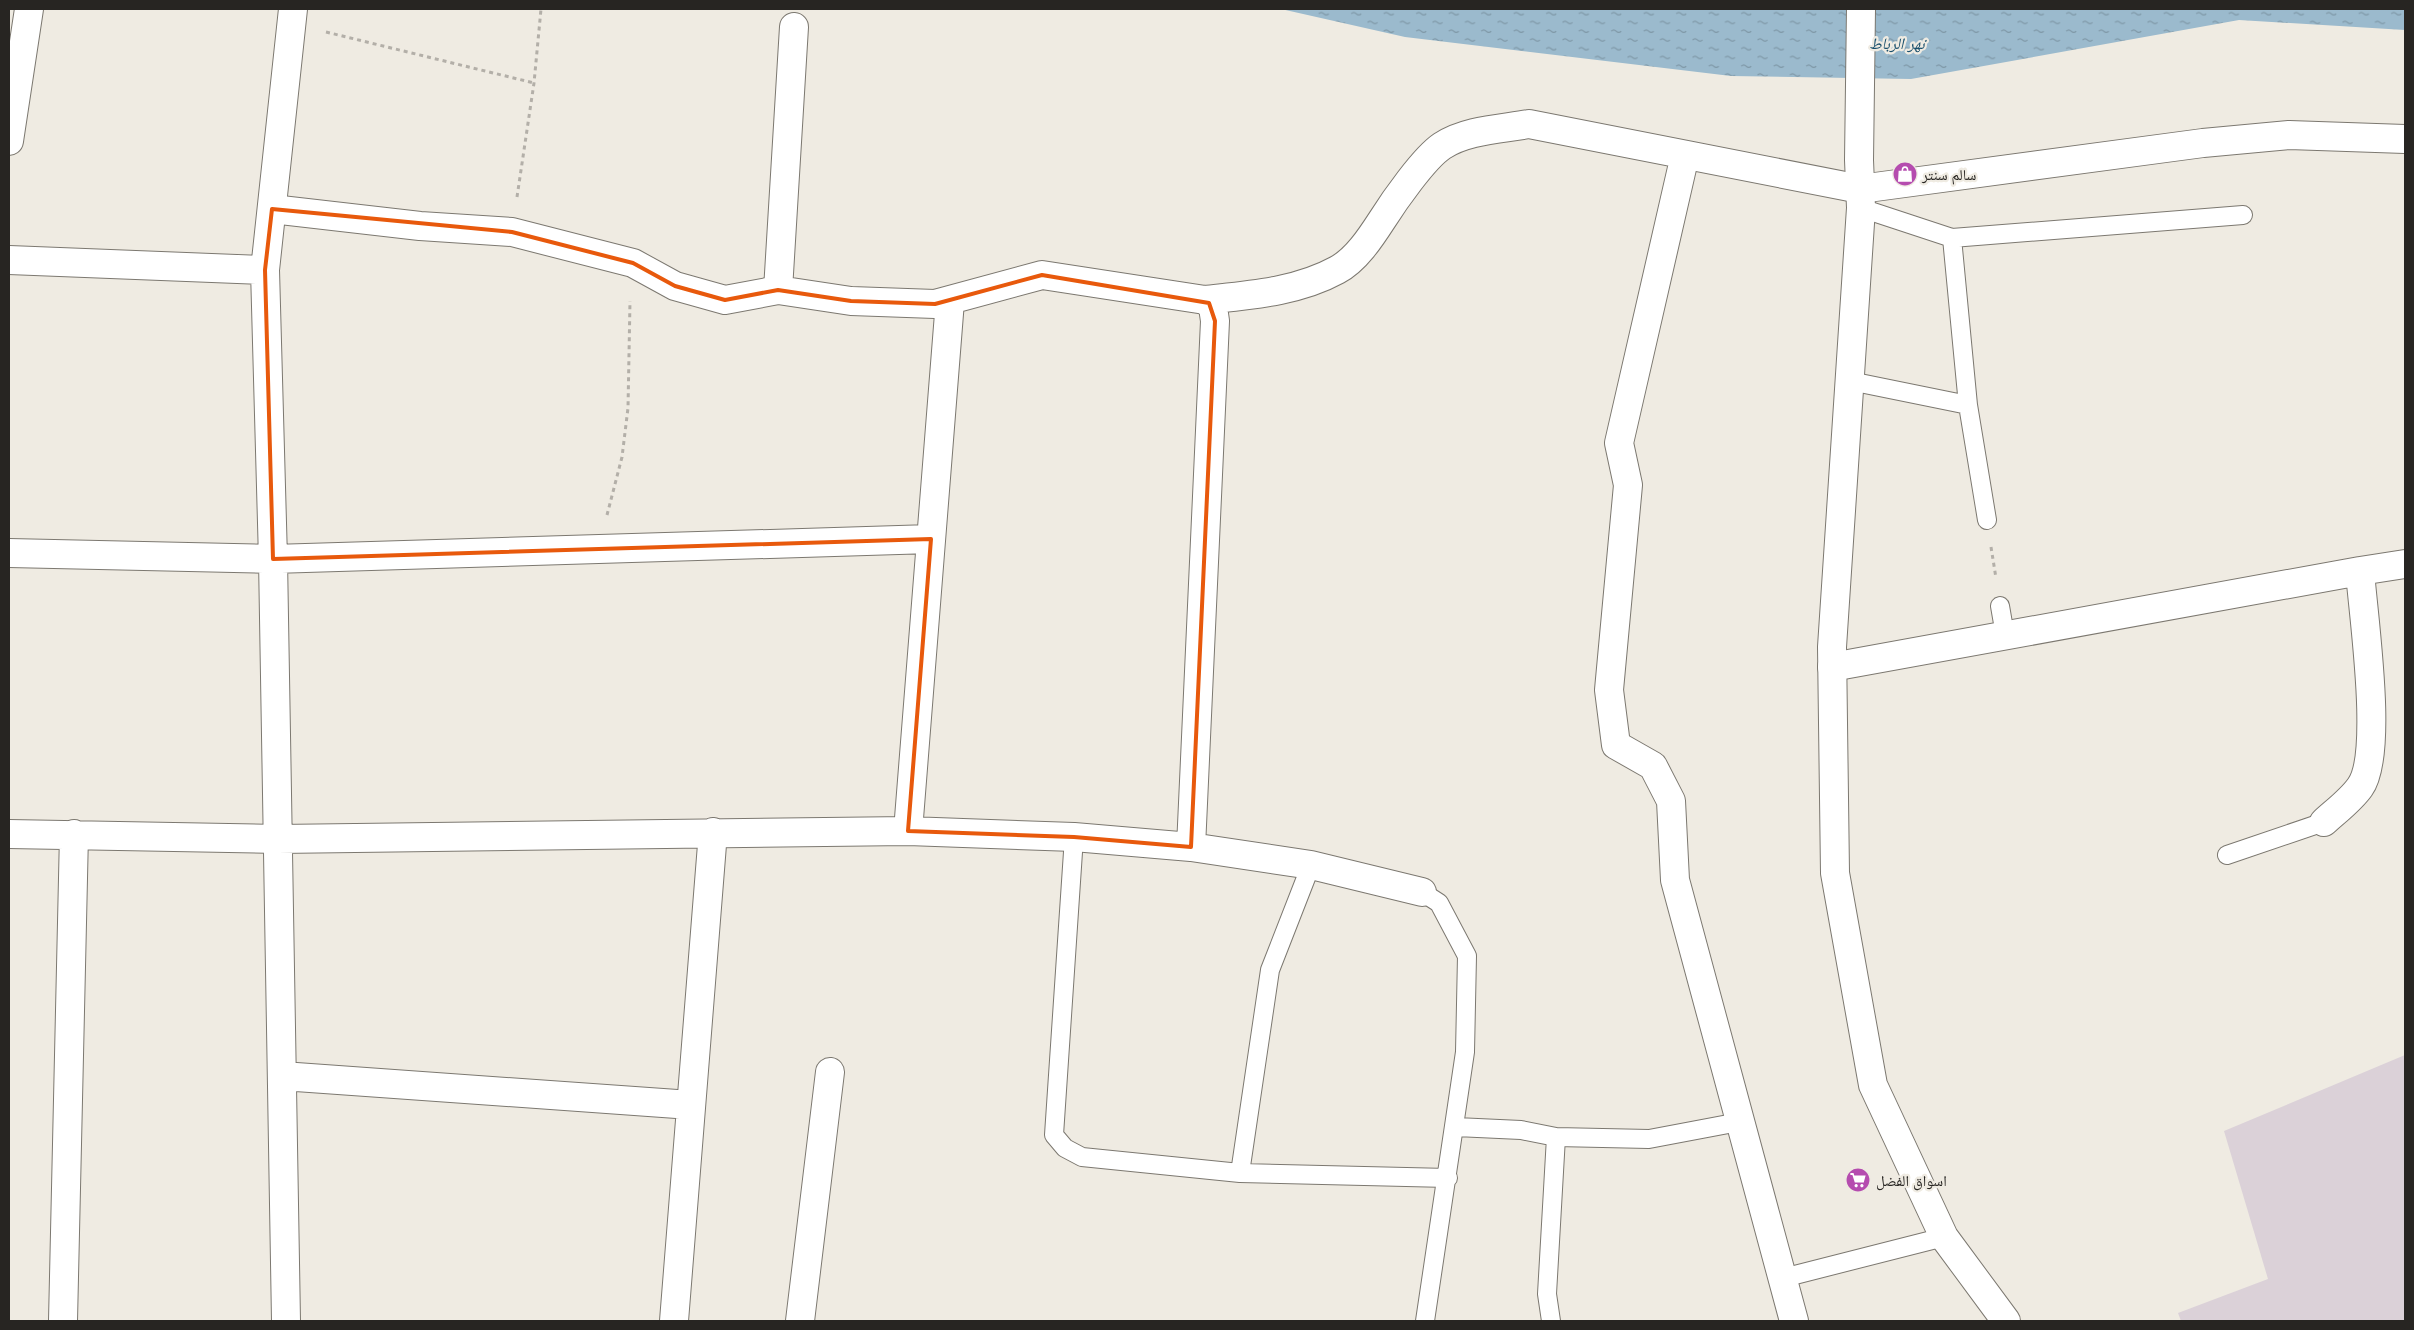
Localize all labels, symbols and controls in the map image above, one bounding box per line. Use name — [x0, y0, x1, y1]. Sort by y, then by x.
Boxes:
water label: نهر الرباط — [1869, 32, 1927, 54]
shop icon: سالم سنتر — [1892, 161, 1918, 187]
place label: سالم سنتر — [1921, 164, 1977, 185]
supermarket icon: اسواق الفضل — [1845, 1167, 1871, 1193]
place label: اسواق الفضل — [1876, 1170, 1947, 1191]

